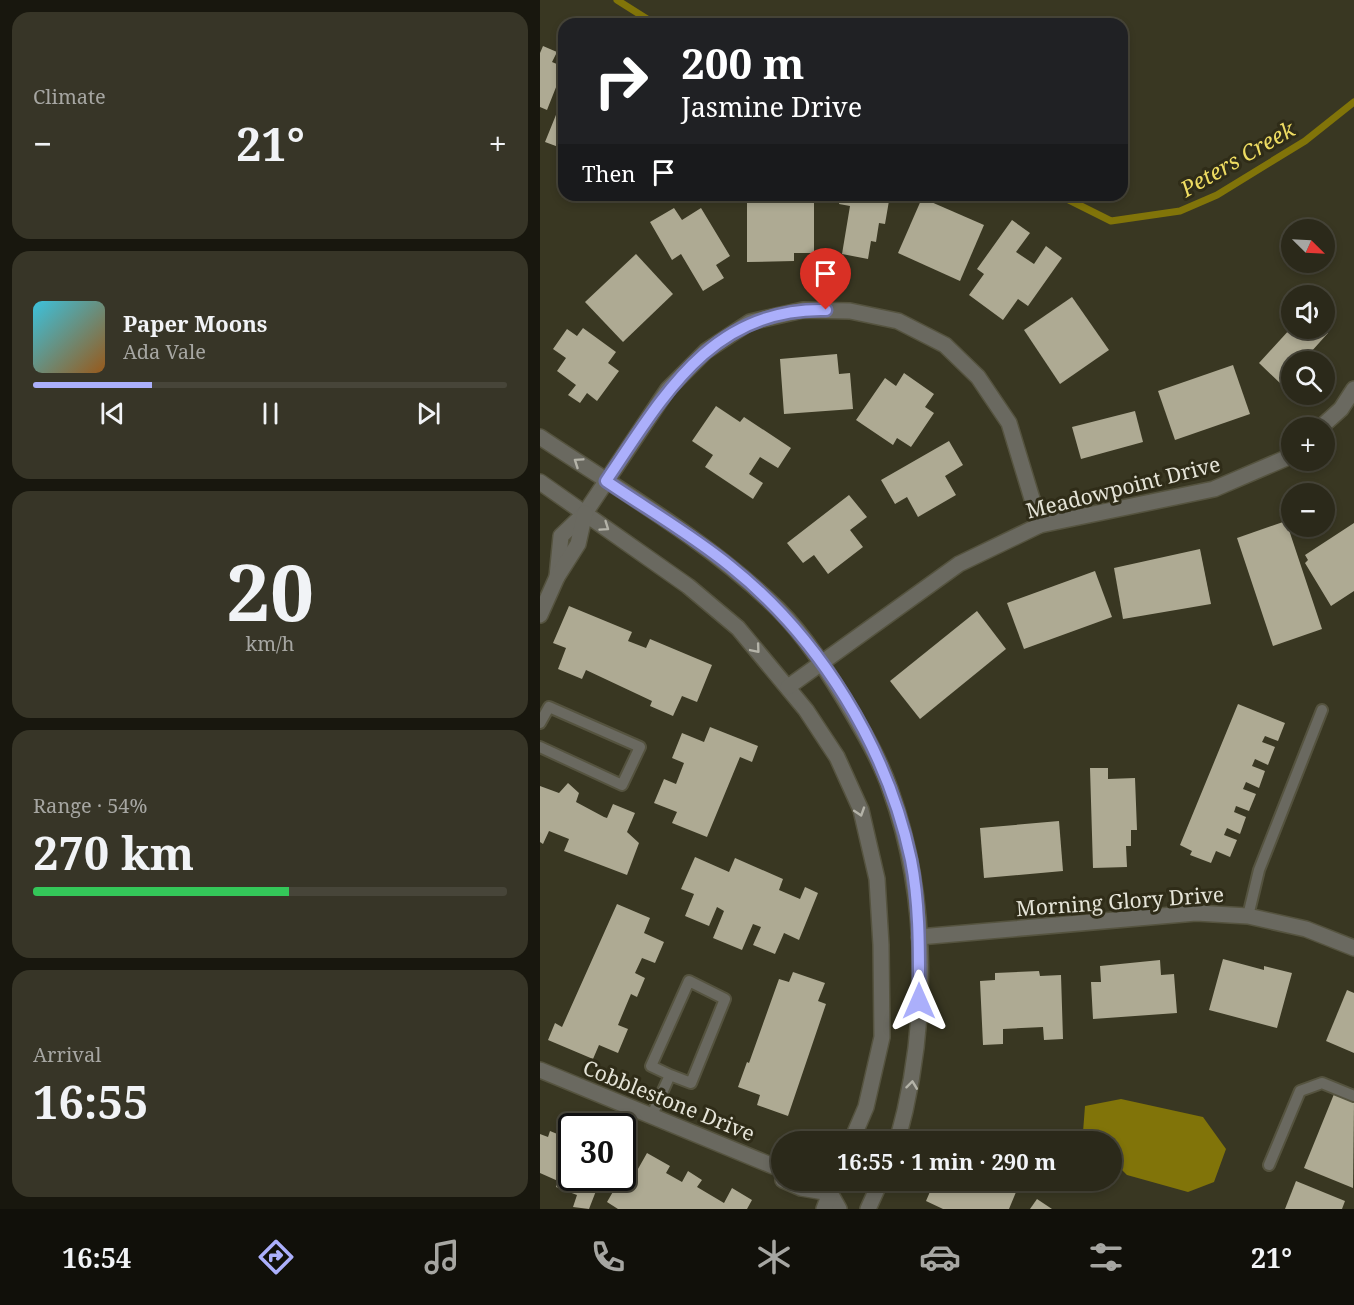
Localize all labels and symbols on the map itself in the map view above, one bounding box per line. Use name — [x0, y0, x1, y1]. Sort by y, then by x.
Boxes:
water label: Peters Creek — [1173, 112, 1301, 203]
north arrow — [1281, 219, 1335, 273]
pin — [800, 248, 851, 310]
street label: Meadowpoint Drive — [1023, 449, 1223, 525]
one-way arrow — [573, 458, 584, 469]
one-way arrow — [599, 520, 610, 531]
one-way arrow — [749, 642, 760, 653]
one-way arrow — [853, 806, 865, 817]
street label: Morning Glory Drive — [1015, 880, 1225, 922]
position arrow — [887, 969, 951, 1033]
street label: Cobblestone Drive — [579, 1053, 759, 1147]
one-way arrow — [905, 1080, 917, 1089]
speed limit sign: 30 — [558, 1113, 636, 1191]

